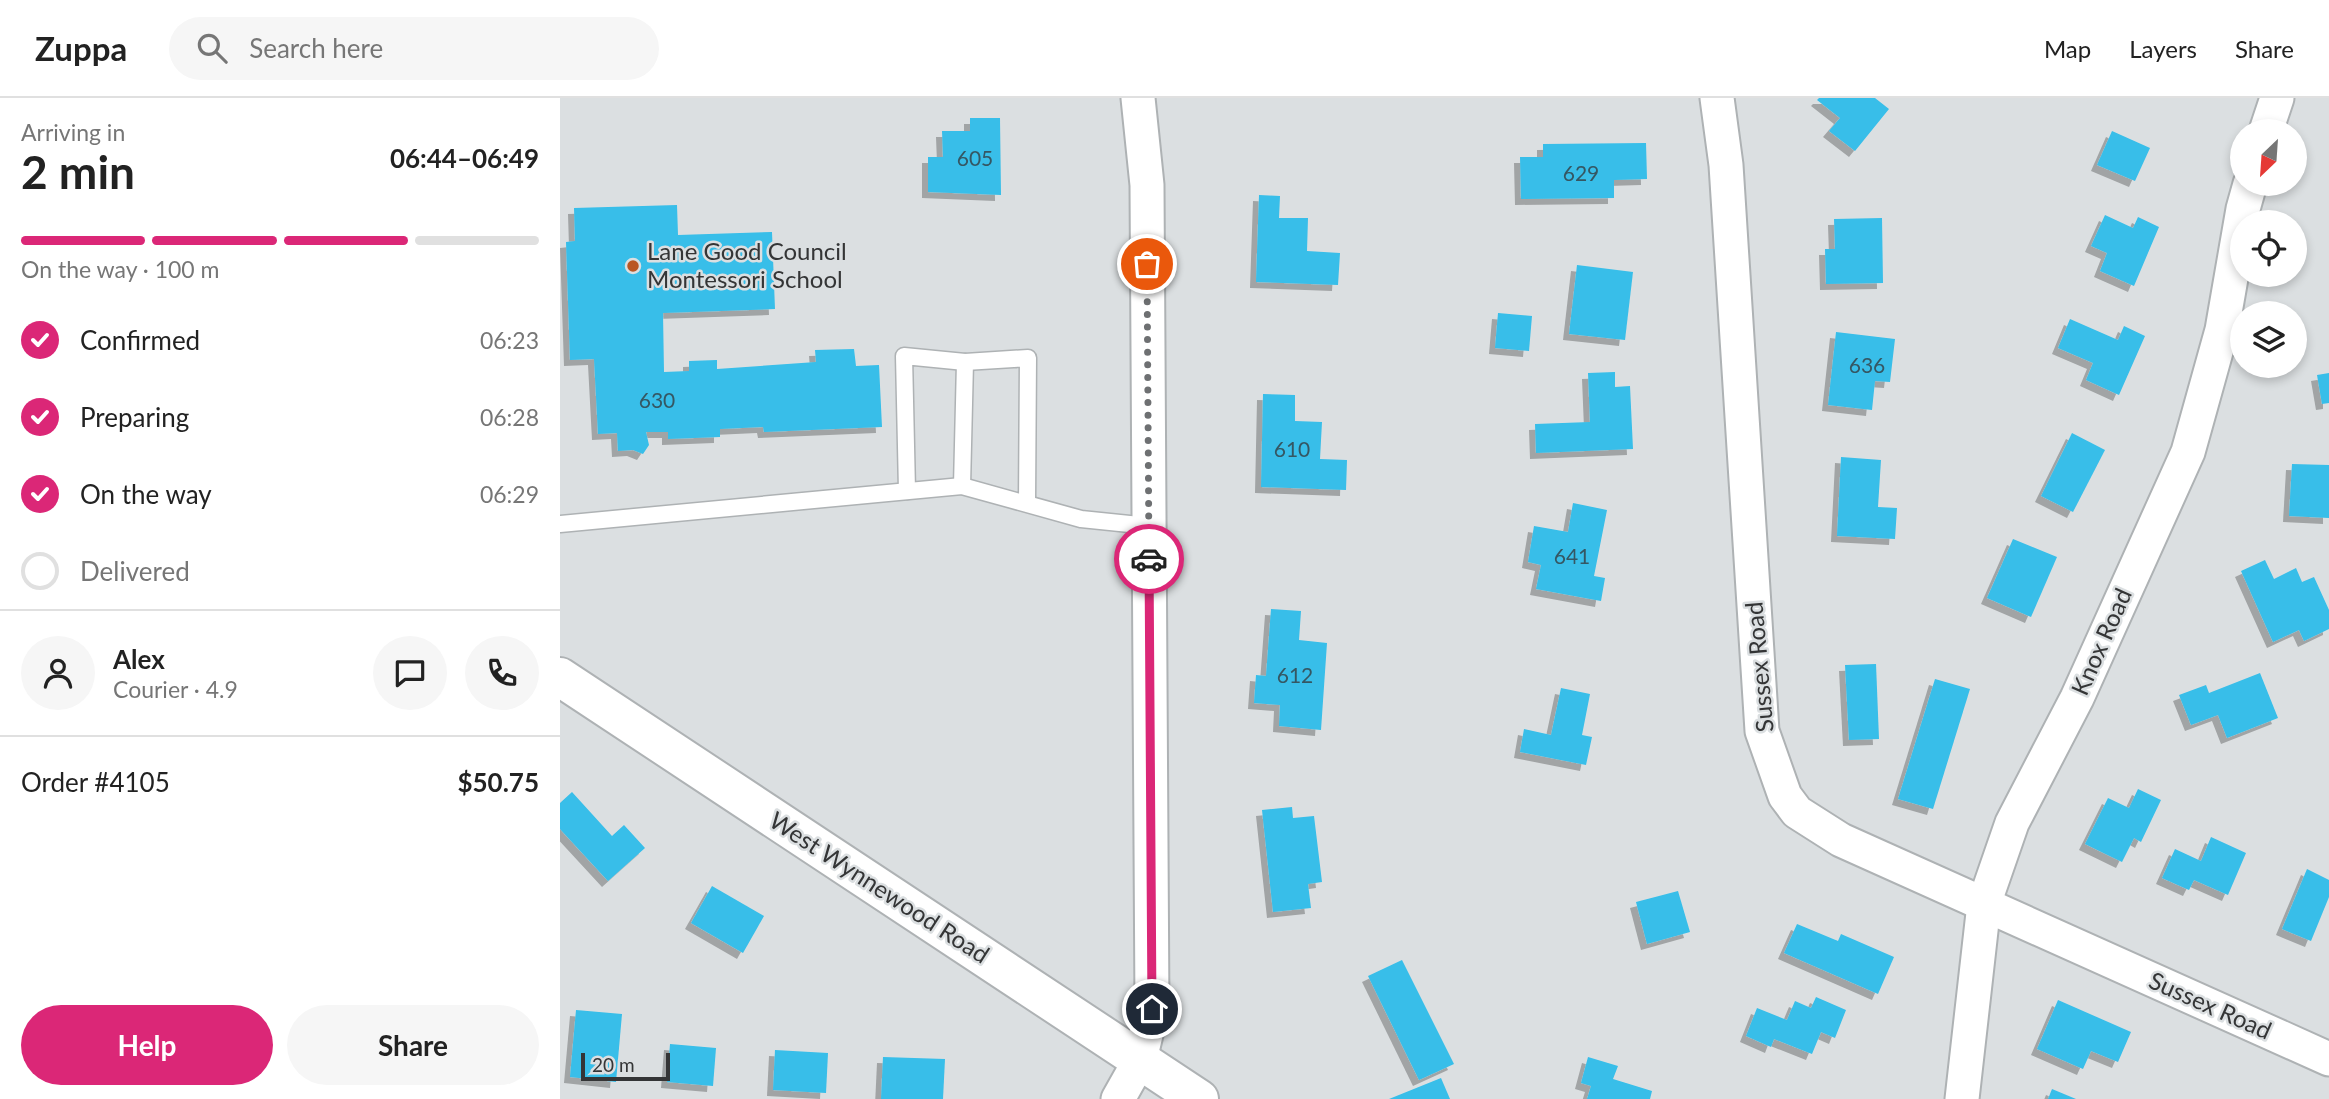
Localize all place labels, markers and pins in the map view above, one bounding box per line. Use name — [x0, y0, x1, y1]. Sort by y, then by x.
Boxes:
pin — [1117, 234, 1177, 294]
place label: Lane Good Council Montessori School — [647, 236, 847, 293]
marker: Lane Good Council Montessori School — [625, 258, 641, 274]
pin — [1122, 979, 1182, 1039]

